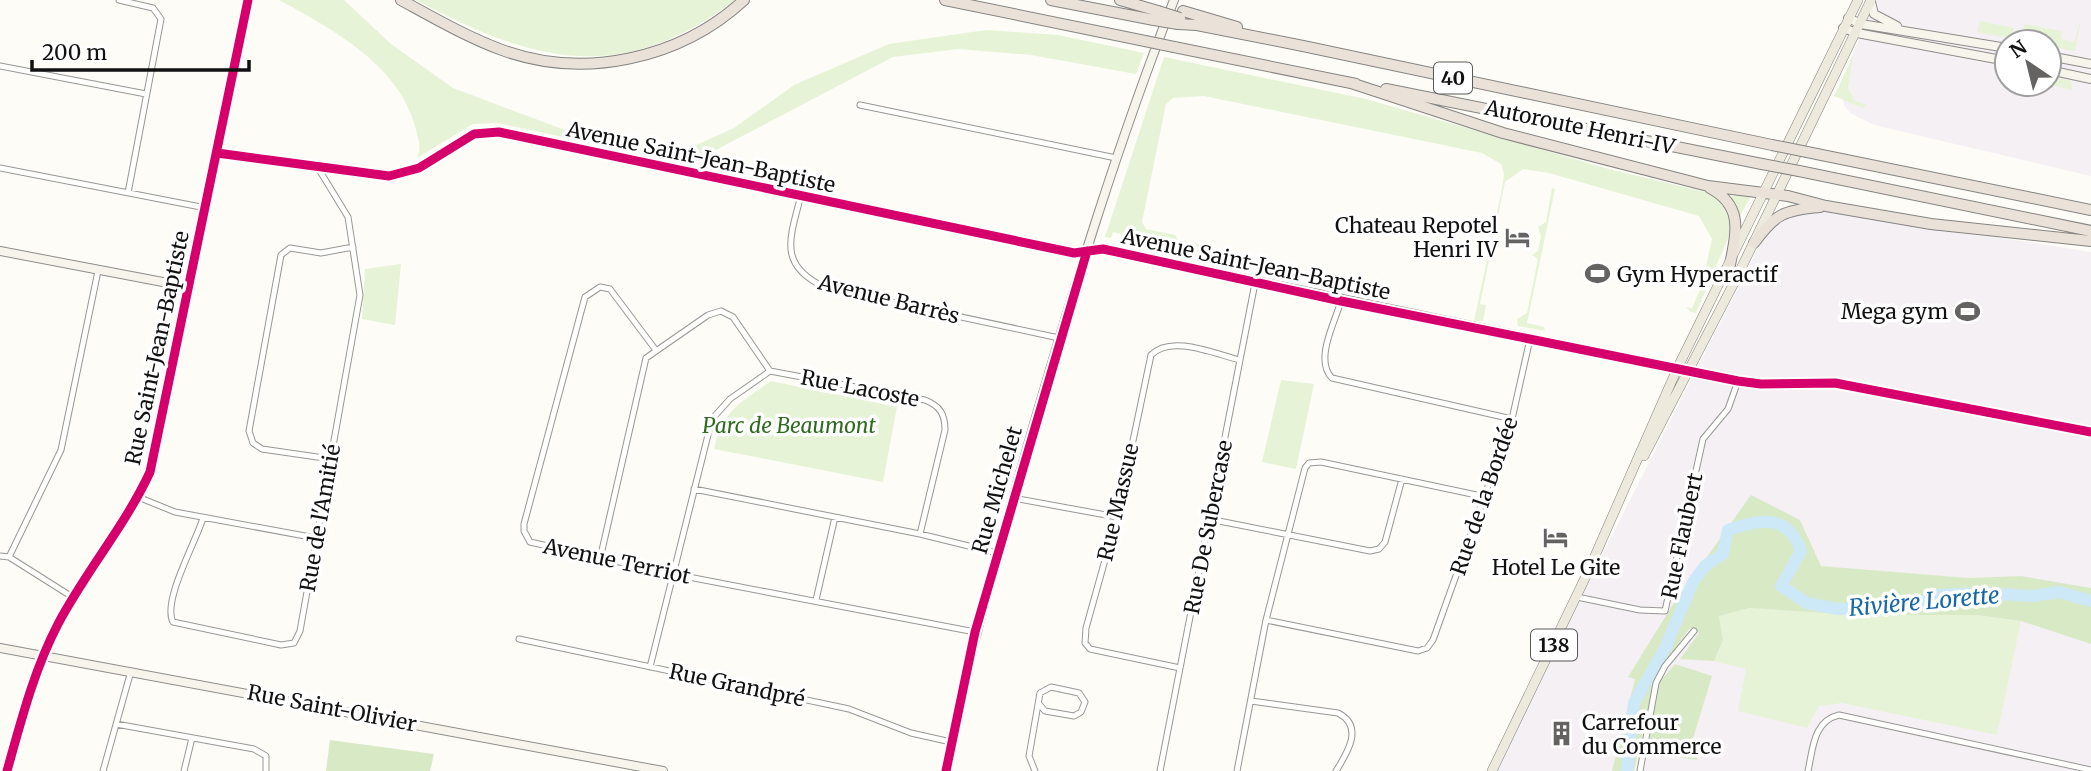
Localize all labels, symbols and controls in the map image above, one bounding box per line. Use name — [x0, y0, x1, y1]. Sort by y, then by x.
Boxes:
scale bar — [32, 28, 248, 72]
north arrow — [1993, 28, 2063, 98]
text: N — [2005, 35, 2031, 63]
text: 200 m — [42, 39, 107, 66]
road number: 40 — [1434, 62, 1472, 94]
street label: Autoroute Henri-IV — [1482, 93, 1679, 161]
street label: Avenue Saint-Jean-Baptiste — [563, 115, 838, 199]
place label: Chateau Repotel Henri IV — [1335, 212, 1499, 263]
street label: Avenue Saint-Jean-Baptiste — [1118, 222, 1393, 306]
hotel icon: Chateau Repotel Henri IV — [1504, 223, 1532, 251]
street label: Rue Saint-Jean-Baptiste — [119, 228, 195, 468]
sports icon: Gym Hyperactif — [1583, 260, 1611, 288]
place label: Gym Hyperactif — [1617, 261, 1778, 288]
street label: Avenue Barrès — [815, 268, 962, 330]
sports icon: Mega gym — [1954, 297, 1982, 325]
place label: Mega gym — [1841, 298, 1948, 325]
street label: Rue Lacoste — [798, 363, 922, 413]
park label: Parc de Beaumont — [702, 412, 876, 439]
street label: Rue de la Bordée — [1444, 413, 1524, 579]
street label: Rue Michelet — [966, 423, 1028, 557]
street label: Rue De Subercase — [1178, 438, 1238, 616]
street label: Rue Massue — [1091, 440, 1145, 563]
street label: Rue de l'Amitié — [294, 442, 346, 594]
street label: Rue Flaubert — [1655, 470, 1709, 602]
hotel icon: Hotel Le Gite — [1542, 524, 1570, 552]
street label: Avenue Terriot — [540, 532, 693, 590]
place label: Hotel Le Gite — [1492, 554, 1620, 581]
water label: Rivière Lorette — [1847, 580, 2001, 622]
road number: 138 — [1531, 630, 1577, 660]
street label: Rue Grandpré — [667, 657, 807, 713]
street label: Rue Saint-Olivier — [245, 678, 419, 738]
place label: Carrefour du Commerce — [1582, 709, 1721, 760]
building icon: Carrefour du Commerce — [1548, 720, 1576, 748]

